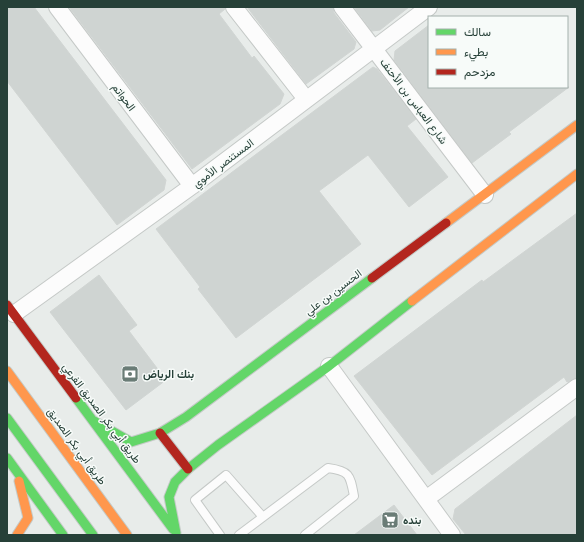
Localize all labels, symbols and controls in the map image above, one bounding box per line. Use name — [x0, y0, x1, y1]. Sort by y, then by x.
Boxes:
legend — [428, 16, 568, 88]
text: سالك — [464, 23, 491, 40]
text: بطيء — [464, 43, 488, 62]
street label: شارع العباس بن الأحنف — [376, 55, 452, 147]
text: مزدحم — [464, 63, 495, 80]
street label: الحواتم — [108, 80, 140, 114]
street label: المستنصر الأموي — [189, 135, 258, 193]
street label: الحسين بن علي — [301, 265, 366, 320]
street label: طريق أبي بكر الصديق الفرعي — [60, 360, 144, 466]
bank icon: بنك الرياض — [120, 364, 140, 384]
place label: بنك الرياض — [143, 366, 194, 381]
street label: طريق أبي بكر الصديق — [45, 405, 109, 487]
supermarket icon: بنده — [380, 510, 400, 530]
place label: بنده — [403, 512, 421, 527]

